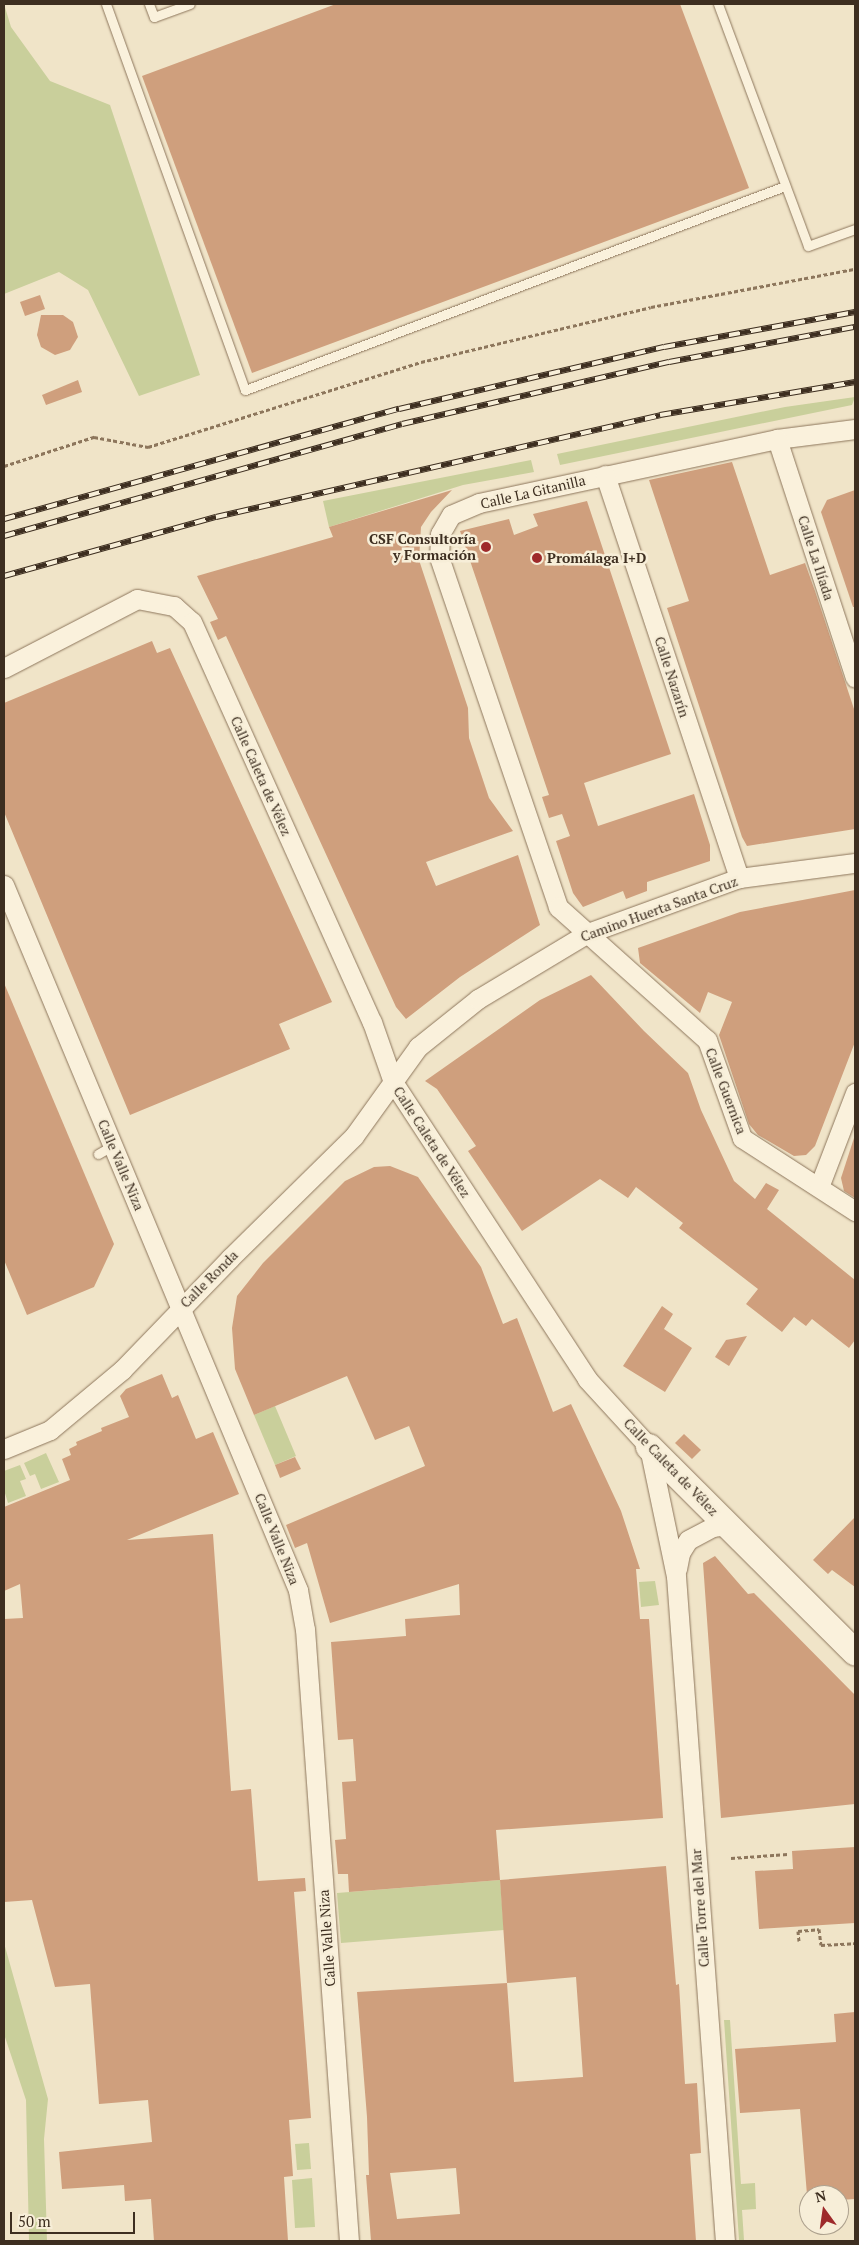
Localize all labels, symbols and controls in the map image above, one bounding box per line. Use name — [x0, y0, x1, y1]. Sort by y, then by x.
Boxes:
street label: Calle La Gitanilla — [479, 472, 587, 512]
street label: Calle La Ilíada — [794, 513, 838, 603]
place label: CSF Consultoría y Formación — [369, 531, 476, 564]
marker: CSF Consultoría y Formación — [480, 541, 492, 553]
place label: Promálaga I+D — [547, 550, 646, 566]
marker: Promálaga I+D — [531, 552, 543, 564]
street label: Calle Nazarín — [651, 634, 693, 720]
street label: Calle Caleta de Vélez — [227, 713, 295, 839]
street label: Camino Huerta Santa Cruz — [578, 873, 740, 945]
street label: Calle Guernica — [702, 1045, 750, 1137]
street label: Calle Caleta de Vélez — [390, 1083, 474, 1201]
street label: Calle Valle Niza — [94, 1117, 148, 1213]
street label: Calle Ronda — [177, 1247, 241, 1311]
street label: Calle Caleta de Vélez — [620, 1415, 722, 1519]
street label: Calle Valle Niza — [251, 1491, 303, 1587]
street label: Calle Torre del Mar — [687, 1848, 713, 1968]
street label: Calle Valle Niza — [315, 1889, 339, 1987]
north arrow — [799, 2185, 849, 2235]
text: N — [813, 2185, 828, 2206]
scale bar — [12, 2202, 138, 2234]
text: 50 m — [18, 2211, 51, 2231]

